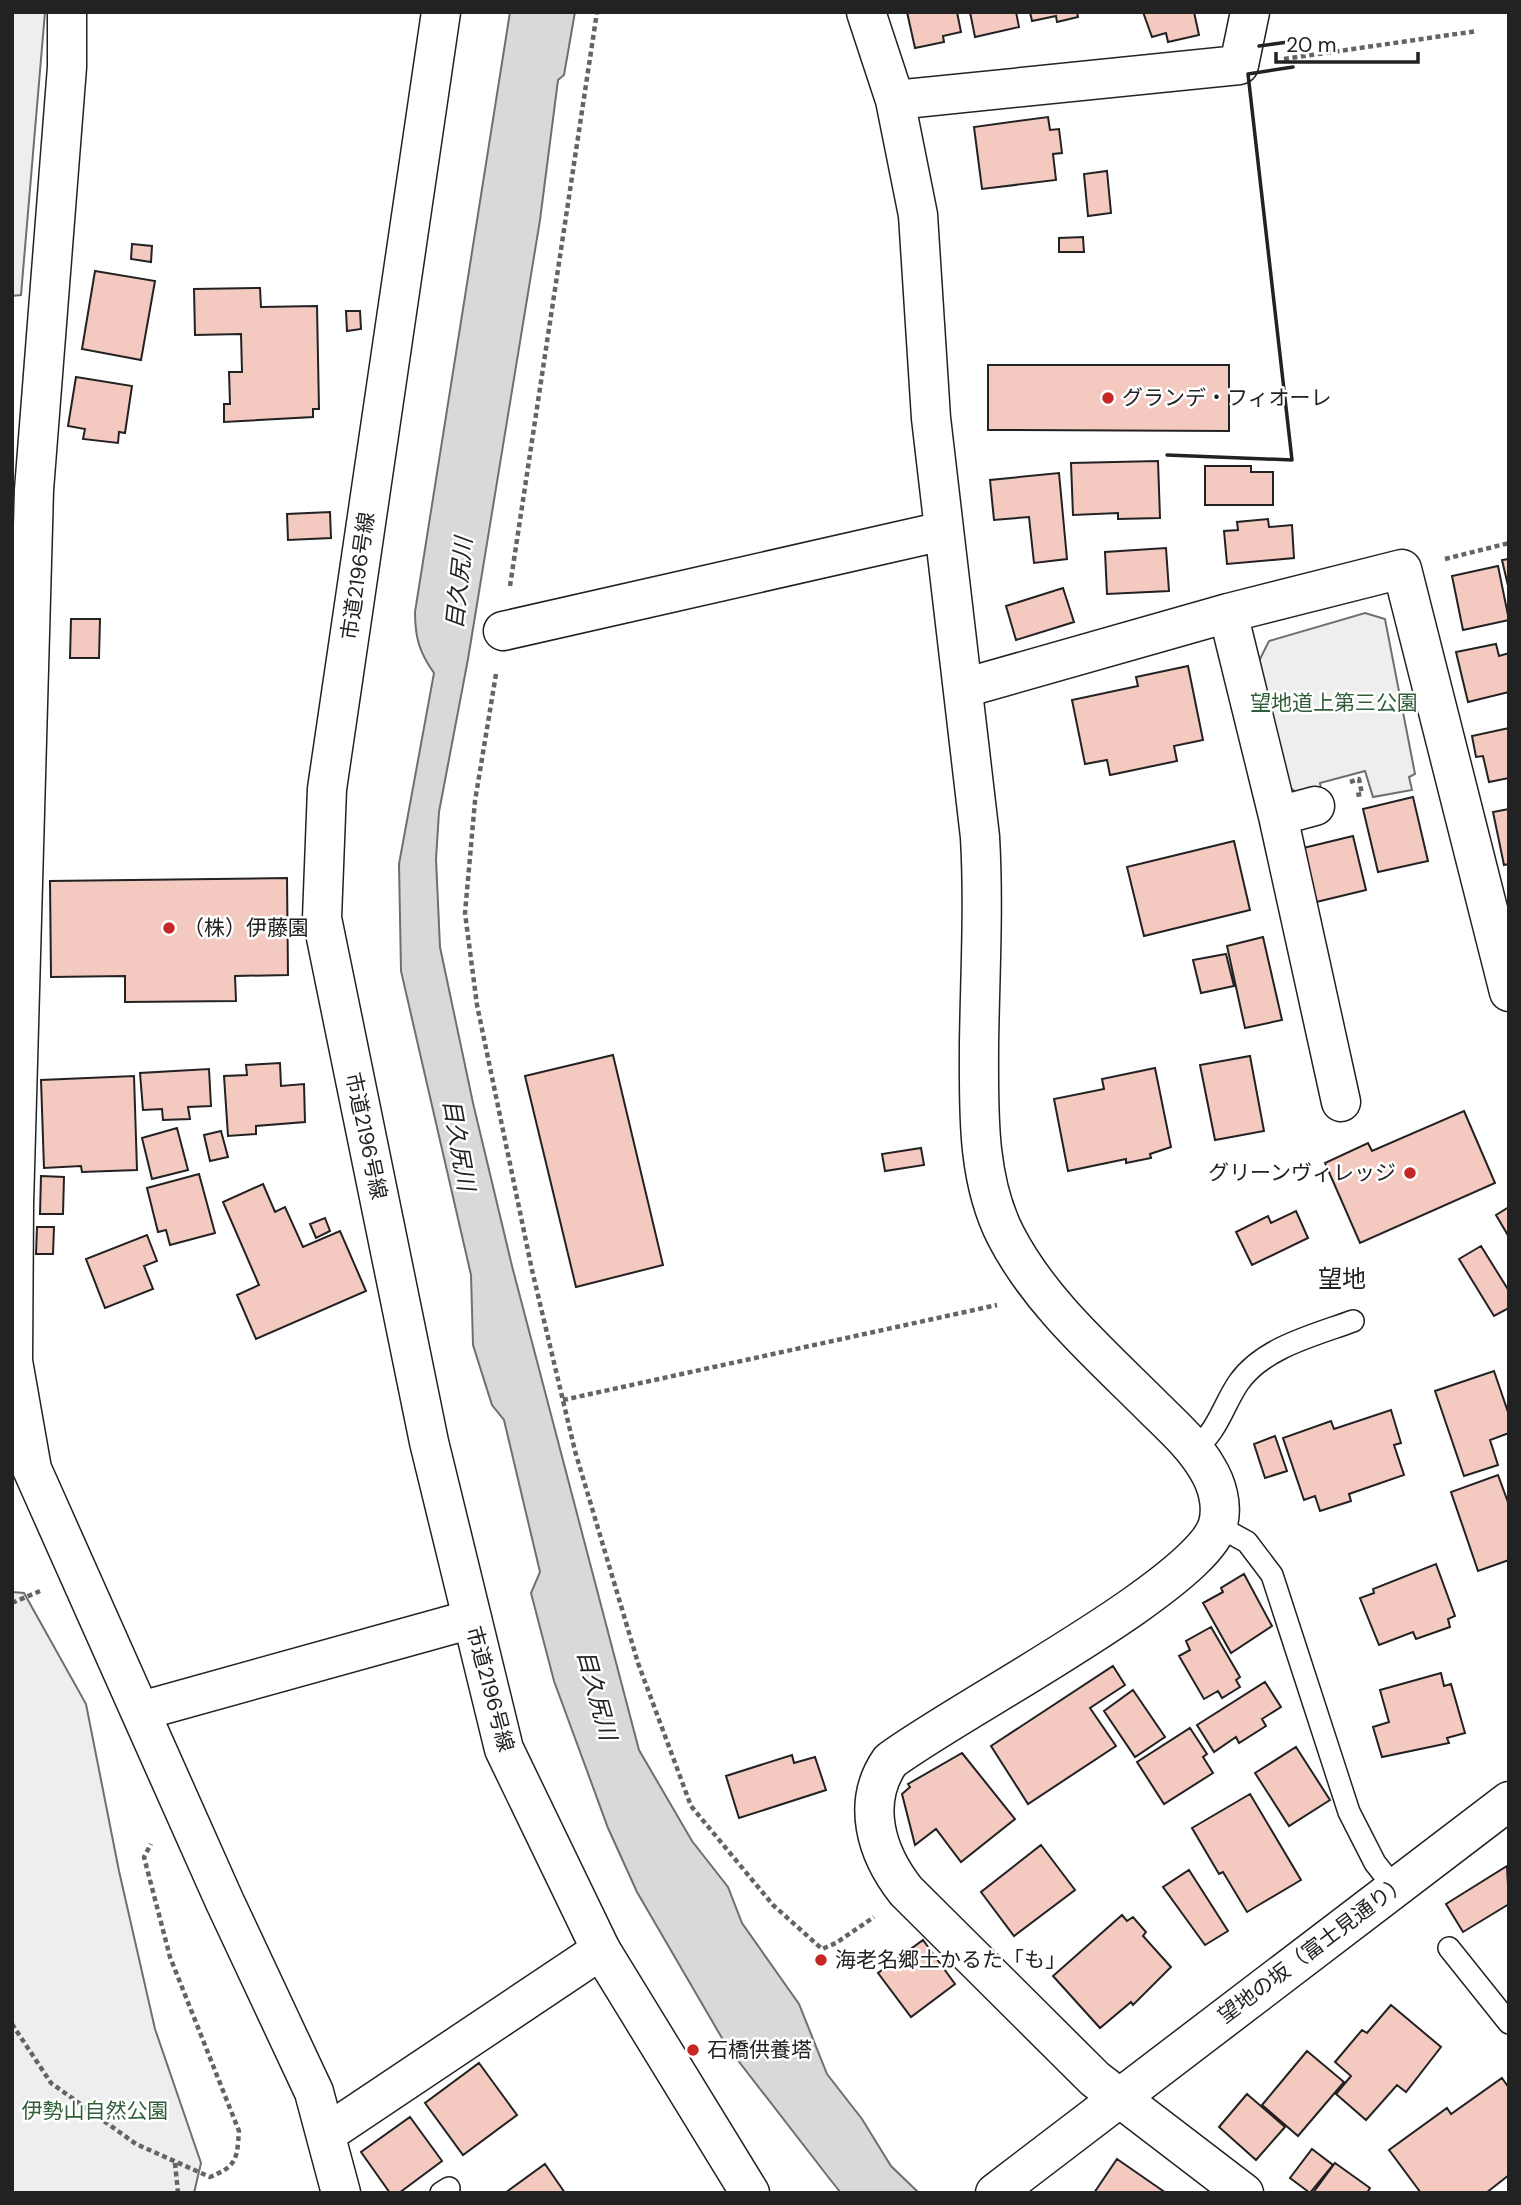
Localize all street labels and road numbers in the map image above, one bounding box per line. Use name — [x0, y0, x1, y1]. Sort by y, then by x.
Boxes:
street label: 市道2196号線 — [335, 510, 381, 642]
street label: 市道2196号線 — [339, 1070, 393, 1202]
street label: 市道2196号線 — [460, 1623, 520, 1755]
street label: 望地の坂（富士見通り） — [1212, 1868, 1414, 2030]

